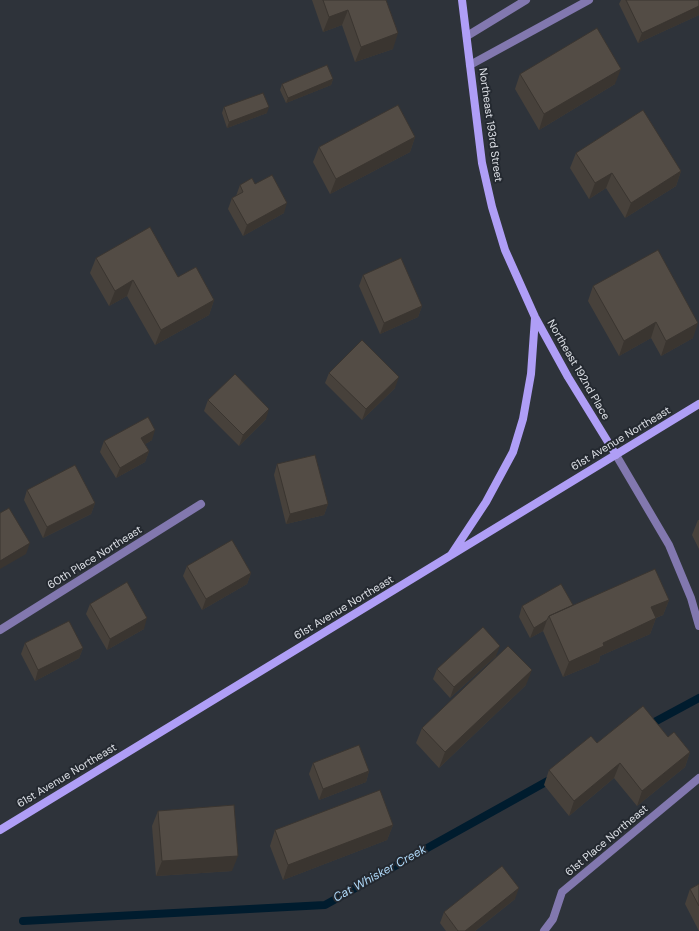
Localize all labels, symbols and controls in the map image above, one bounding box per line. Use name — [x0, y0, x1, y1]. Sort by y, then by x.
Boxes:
street label: Northeast 193rd Street — [475, 67, 505, 183]
street label: Northeast 192nd Place — [544, 318, 612, 422]
street label: 61st Avenue Northeast — [569, 404, 673, 474]
street label: 60th Place Northeast — [45, 524, 145, 592]
street label: 61st Avenue Northeast — [292, 573, 396, 643]
street label: 61st Avenue Northeast — [15, 741, 119, 811]
street label: 61st Place Northeast — [563, 803, 651, 879]
water label: Cat Whisker Creek — [331, 842, 429, 906]

